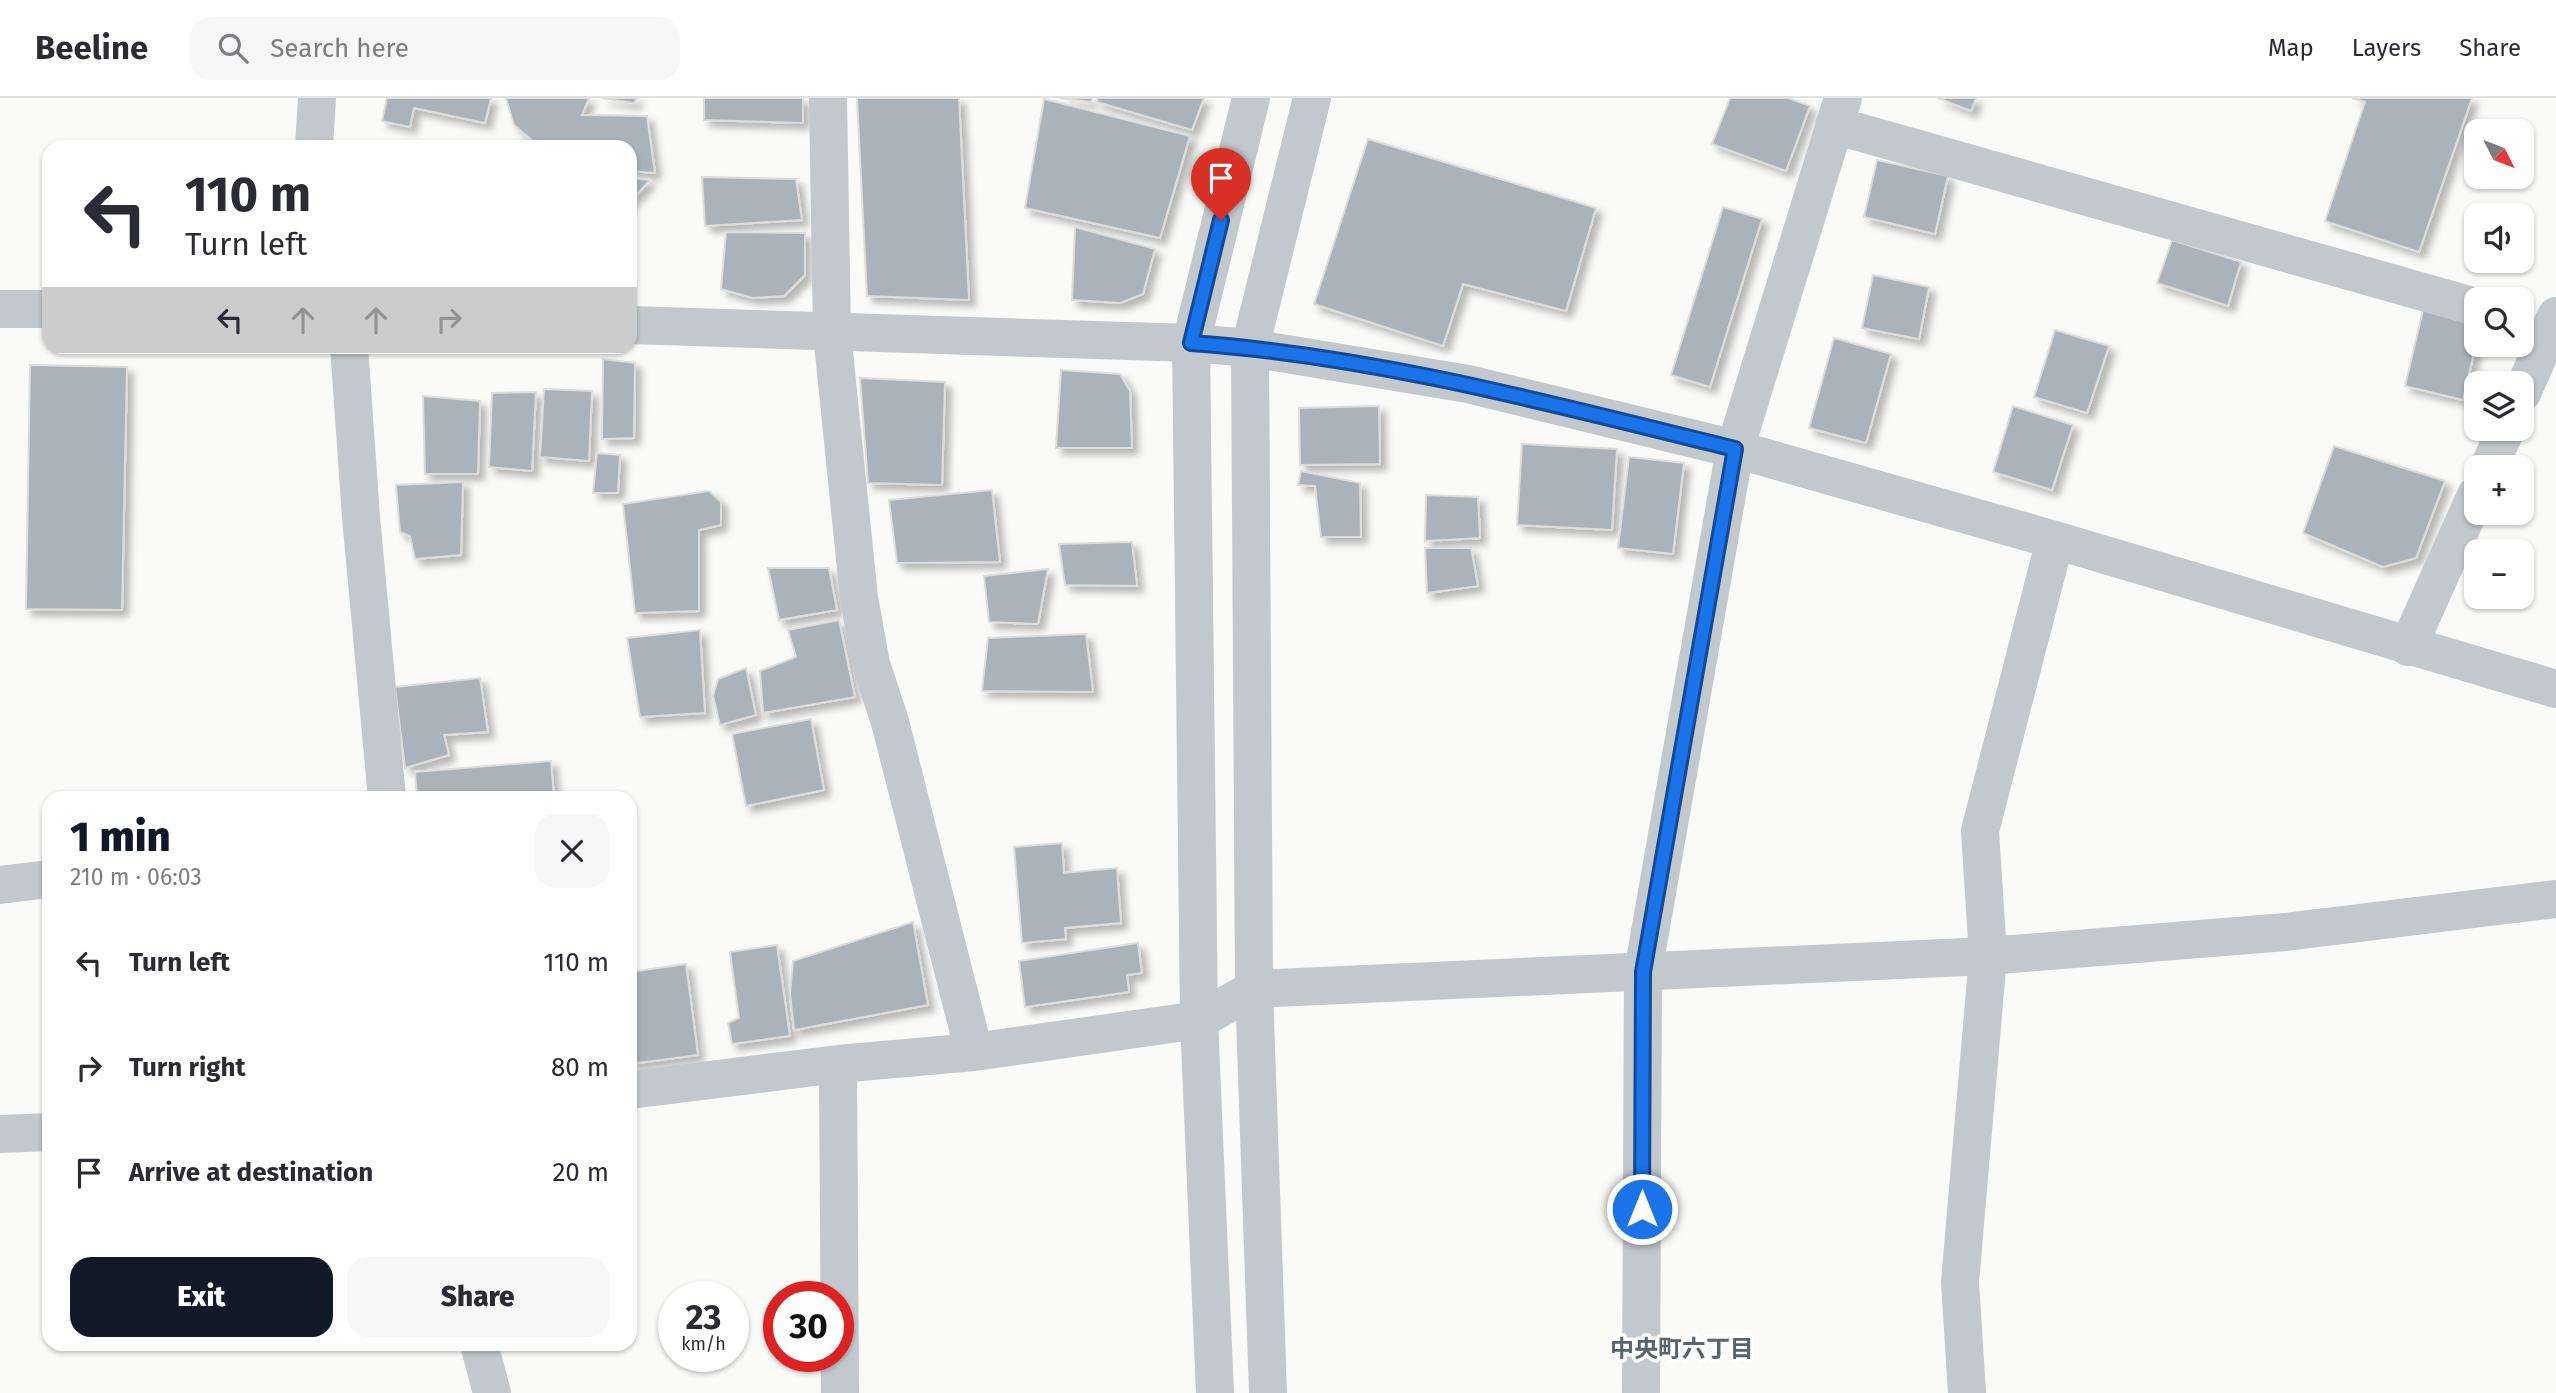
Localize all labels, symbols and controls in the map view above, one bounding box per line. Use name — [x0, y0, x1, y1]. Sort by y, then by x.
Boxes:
search box — [190, 17, 680, 80]
text: Beeline — [35, 28, 148, 68]
icon: search — [214, 29, 252, 67]
text: Search here — [270, 33, 409, 64]
text: Map — [2268, 34, 2314, 62]
text: Layers — [2352, 34, 2421, 62]
text: Share — [2459, 34, 2521, 62]
north arrow — [2464, 119, 2534, 189]
map controls — [2464, 119, 2534, 609]
pin — [1191, 148, 1251, 220]
icon: arrive — [1202, 159, 1240, 197]
text: 110 m — [185, 165, 311, 224]
icon: left — [70, 168, 161, 259]
button: sound — [2464, 203, 2534, 273]
text: Turn left — [185, 225, 307, 263]
button: search — [2464, 287, 2534, 357]
icon: left — [211, 301, 249, 339]
icon: ahead — [284, 301, 322, 339]
icon: ahead — [357, 301, 395, 339]
icon: right — [430, 301, 468, 339]
button: layers — [2464, 371, 2534, 441]
button: + — [2464, 455, 2534, 525]
button: − — [2464, 539, 2534, 609]
text: 1 min — [70, 812, 171, 862]
button: close — [535, 814, 609, 888]
text: 210 m · 06:03 — [70, 863, 202, 891]
icon: left — [70, 944, 108, 982]
text: Turn left — [129, 947, 230, 978]
text: 110 m — [543, 947, 609, 978]
icon: right — [70, 1049, 108, 1087]
text: Turn right — [129, 1052, 246, 1083]
text: 80 m — [551, 1052, 609, 1083]
icon: arrive — [70, 1154, 108, 1192]
text: Arrive at destination — [129, 1157, 373, 1188]
text: 20 m — [552, 1157, 609, 1188]
position arrow — [1605, 1172, 1679, 1246]
button: Exit — [70, 1257, 333, 1337]
button: Share — [347, 1257, 609, 1337]
speed limit sign: 30 — [763, 1281, 854, 1372]
text: 23 — [685, 1296, 722, 1338]
text: km/h — [681, 1333, 726, 1355]
district label: 中央町六丁目 — [1610, 1335, 1754, 1363]

